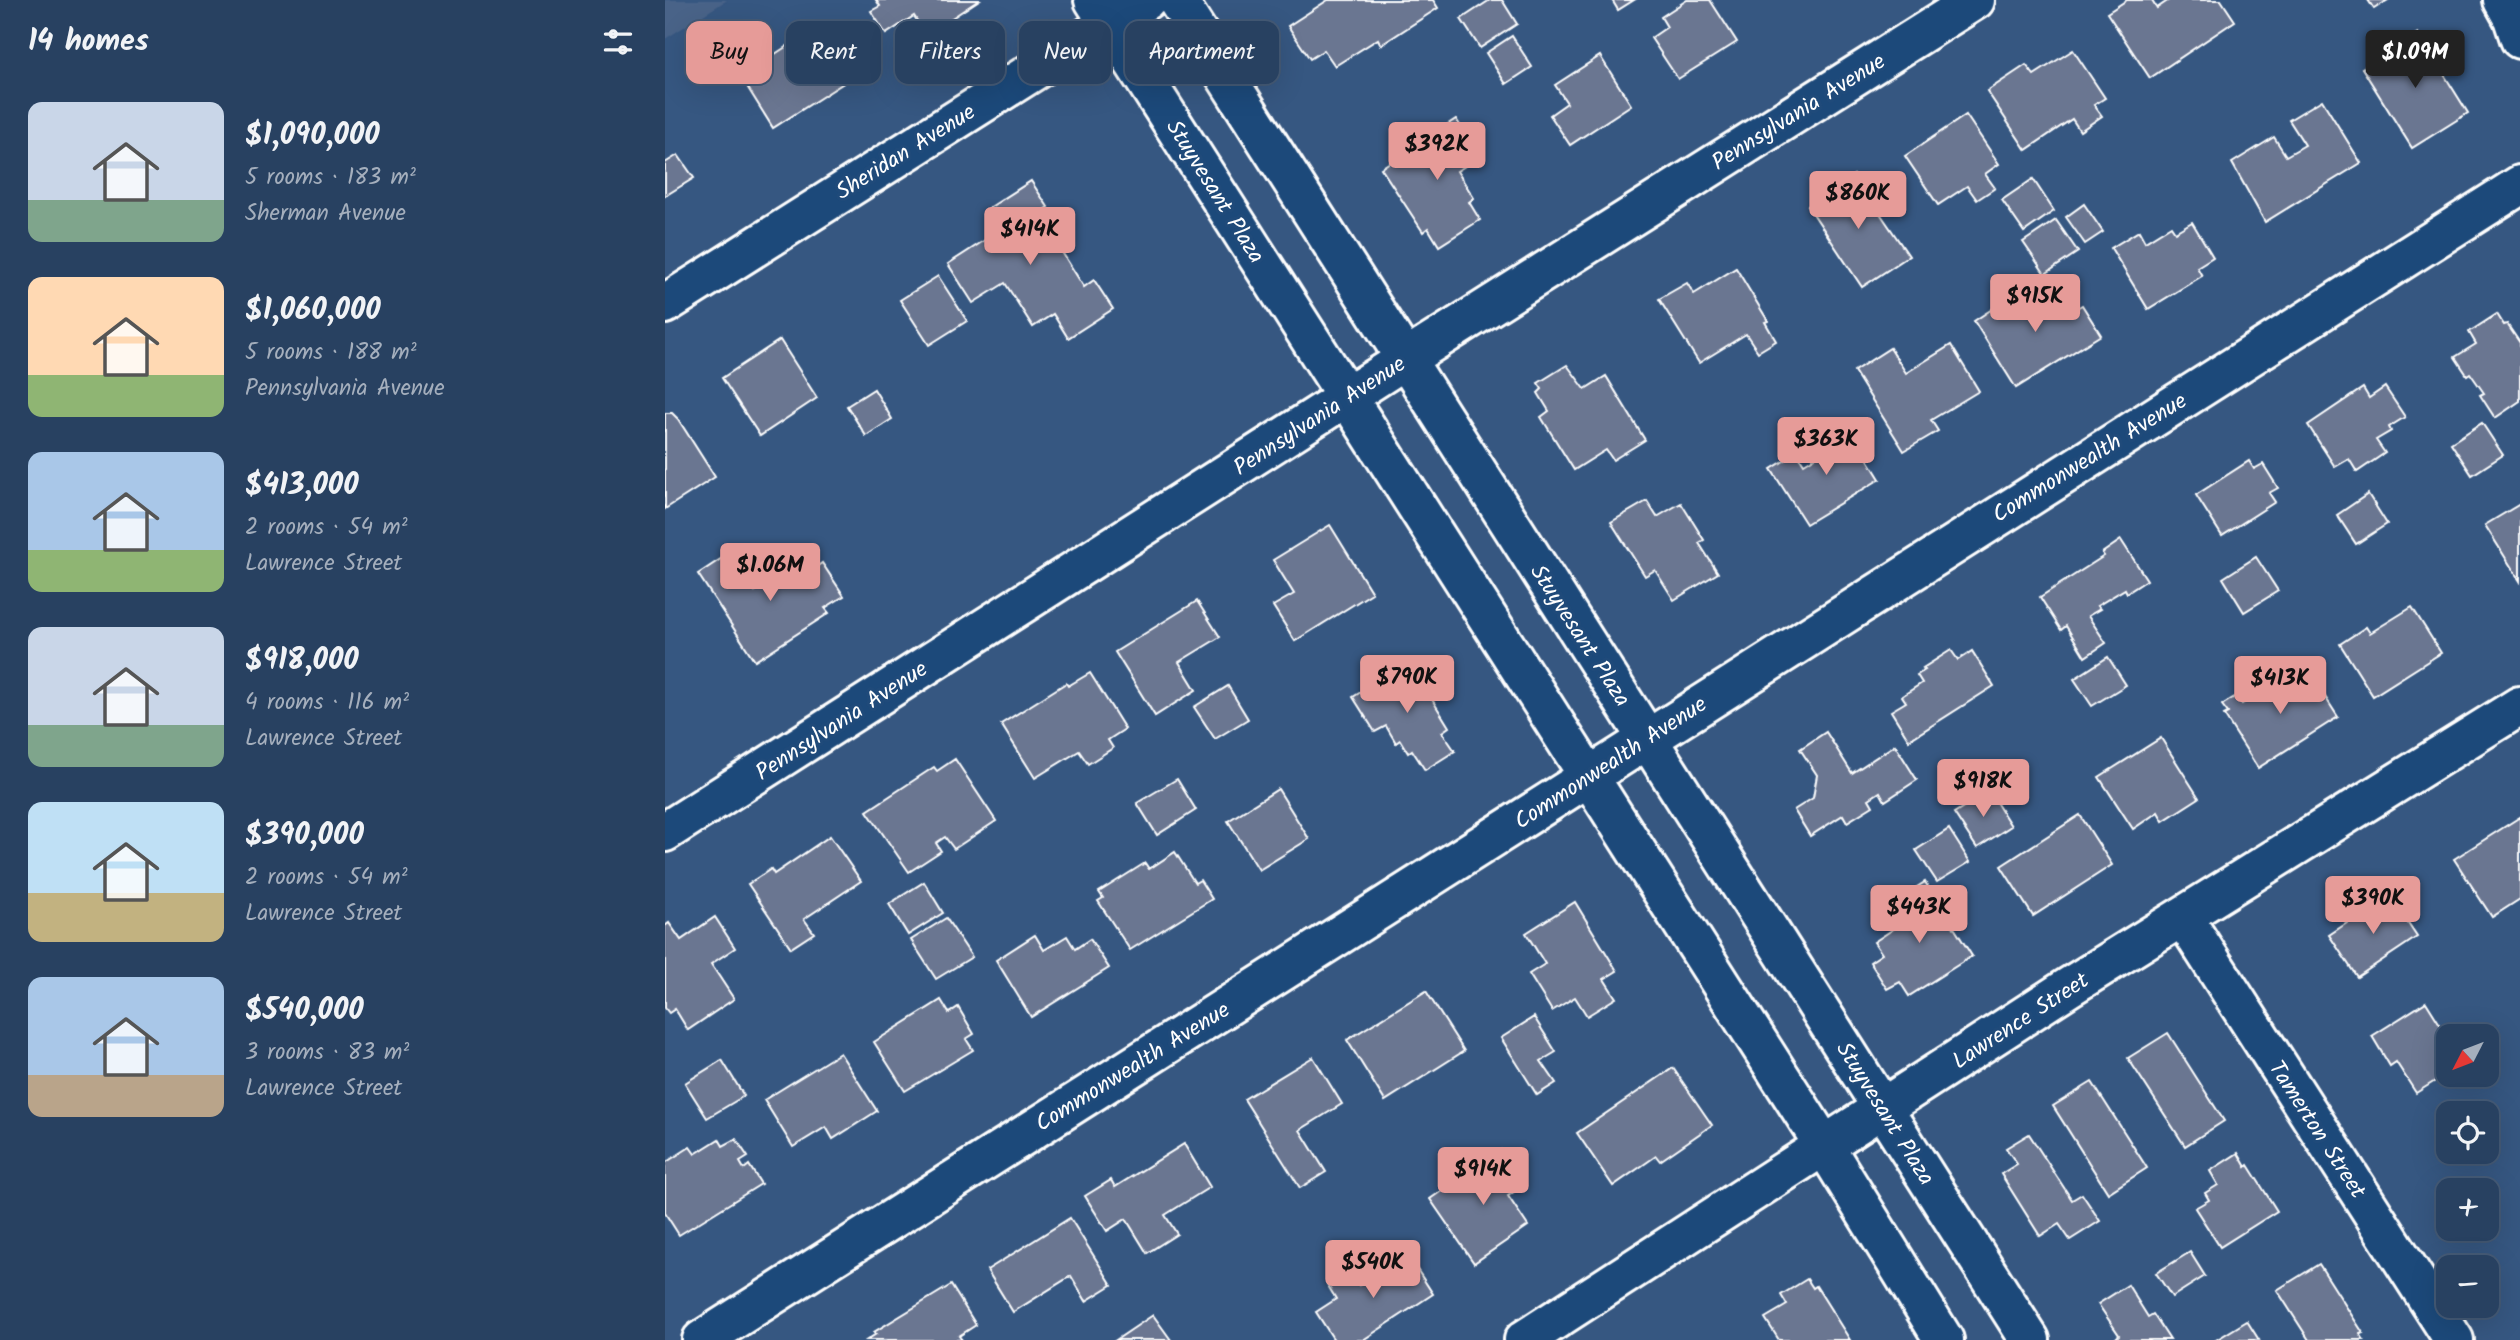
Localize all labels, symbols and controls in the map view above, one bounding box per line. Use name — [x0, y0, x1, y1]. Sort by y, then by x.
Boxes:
text: 14 homes — [28, 18, 149, 66]
chip: Buy — [686, 21, 772, 84]
chip: Rent — [786, 21, 881, 84]
chip: Filters — [895, 21, 1005, 84]
chip: New — [1019, 21, 1111, 84]
chip: Apartment — [1125, 21, 1279, 84]
icon: filters — [599, 23, 637, 61]
pin: $1.09M — [2358, 31, 2472, 90]
text: $1.09M — [2382, 35, 2448, 71]
street label: Pennsylvania Avenue — [1705, 45, 1893, 181]
street label: Sheridan Avenue — [829, 95, 983, 210]
text: $1,090,000 — [245, 112, 380, 160]
street label: Stuyvesant Plaza — [1156, 113, 1273, 271]
pin: $392K — [1388, 122, 1486, 182]
text: $392K — [1404, 127, 1470, 163]
icon: home — [84, 130, 168, 214]
text: 5 rooms · 183 m² — [245, 160, 416, 196]
pin: $860K — [1809, 172, 1907, 231]
text: $860K — [1825, 176, 1891, 212]
text: Sherman Avenue — [245, 196, 406, 232]
pin: $414K — [981, 208, 1079, 267]
text: $414K — [1000, 212, 1060, 248]
pin: $915K — [1986, 274, 2084, 334]
text: $915K — [2006, 279, 2064, 315]
text: $1,060,000 — [245, 287, 381, 335]
icon: home — [84, 305, 168, 389]
text: 5 rooms · 188 m² — [245, 335, 417, 371]
street label: Pennsylvania Avenue — [1227, 347, 1414, 486]
text: Pennsylvania Avenue — [245, 371, 445, 407]
street label: Commonwealth Avenue — [1986, 384, 2195, 533]
pin: $363K — [1777, 418, 1875, 477]
text: $363K — [1793, 422, 1859, 458]
text: $413,000 — [245, 462, 359, 510]
icon: home — [84, 480, 168, 564]
text: 2 rooms · 54 m² — [245, 510, 408, 546]
pin: $1.06M — [713, 544, 827, 603]
text: Lawrence Street — [245, 546, 402, 582]
text: $1.06M — [736, 548, 804, 584]
street label: Stuyvesant Plaza — [1520, 558, 1639, 715]
text: $918,000 — [245, 637, 359, 685]
street label: Pennsylvania Avenue — [749, 652, 936, 791]
icon: home — [84, 655, 168, 739]
pin: $790K — [1358, 656, 1456, 715]
pin: $413K — [2231, 656, 2329, 716]
text: $790K — [1376, 660, 1438, 696]
text: $413K — [2250, 661, 2310, 697]
text: 4 rooms · 116 m² — [245, 685, 409, 721]
street label: Commonwealth Avenue — [1507, 688, 1715, 840]
text: Lawrence Street — [245, 721, 402, 757]
pin: $918K — [1934, 760, 2032, 819]
text: $918K — [1953, 764, 2013, 800]
text: $390,000 — [245, 812, 364, 860]
icon: home — [84, 830, 168, 914]
text: 2 rooms · 54 m² — [245, 860, 408, 896]
pin: $390K — [2324, 876, 2422, 936]
text: $390K — [2341, 881, 2405, 917]
pin: $443K — [1870, 886, 1968, 945]
text: $443K — [1886, 890, 1952, 926]
text: Lawrence Street — [245, 896, 402, 932]
street label: Lawrence Street — [1945, 963, 2098, 1080]
text: $540,000 — [245, 987, 364, 1035]
street label: Commonwealth Avenue — [1029, 993, 1238, 1142]
icon: home — [84, 1005, 168, 1089]
north arrow — [2436, 1024, 2499, 1087]
map controls — [2436, 1024, 2499, 1318]
text: 3 rooms · 83 m² — [245, 1035, 409, 1071]
street label: Stuyvesant Plaza — [1826, 1035, 1943, 1193]
street label: Tamerton Street — [2258, 1054, 2375, 1207]
text: Lawrence Street — [245, 1071, 402, 1107]
button: locate — [2436, 1101, 2499, 1164]
pin: $914K — [1434, 1148, 1532, 1207]
text: $914K — [1454, 1152, 1512, 1188]
button: + — [2436, 1178, 2499, 1241]
pin: $540K — [1324, 1240, 1422, 1300]
text: $540K — [1341, 1245, 1405, 1281]
button: − — [2436, 1255, 2499, 1318]

